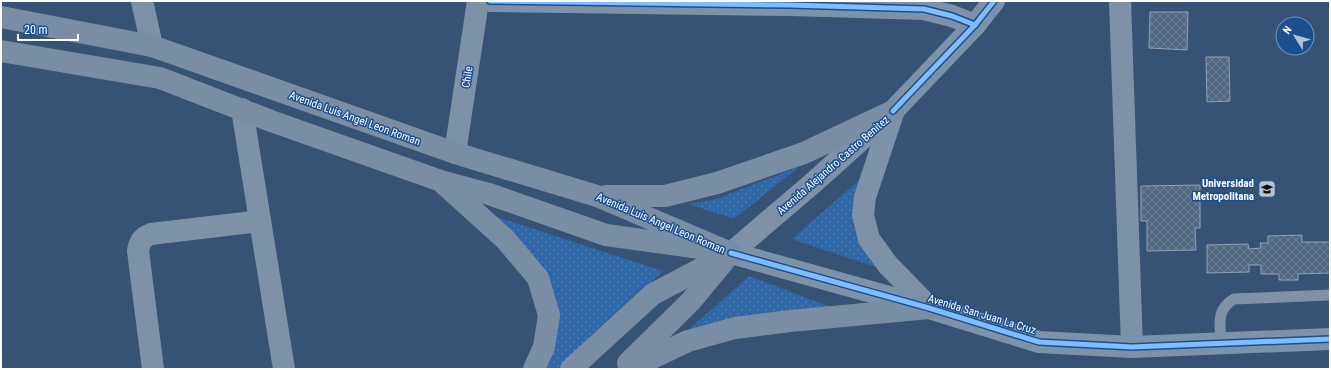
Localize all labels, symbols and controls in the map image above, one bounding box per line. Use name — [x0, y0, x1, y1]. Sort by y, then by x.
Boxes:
scale bar — [18, 16, 78, 42]
north arrow — [1275, 16, 1315, 56]
text: 20 m — [24, 23, 48, 37]
text: N — [1280, 23, 1295, 37]
street label: Chile — [459, 65, 476, 89]
street label: Avenida Luis Angel Leon Roman — [287, 89, 422, 148]
street label: Avenida Alejandro Castro Benitez — [775, 113, 892, 218]
place label: Universidad Metropolitana — [1192, 177, 1254, 203]
school or university icon: Universidad Metropolitana — [1257, 179, 1277, 199]
street label: Avenida Luis Angel Leon Roman — [594, 190, 727, 257]
street label: Avenida San Juan La Cruz — [926, 292, 1038, 337]

